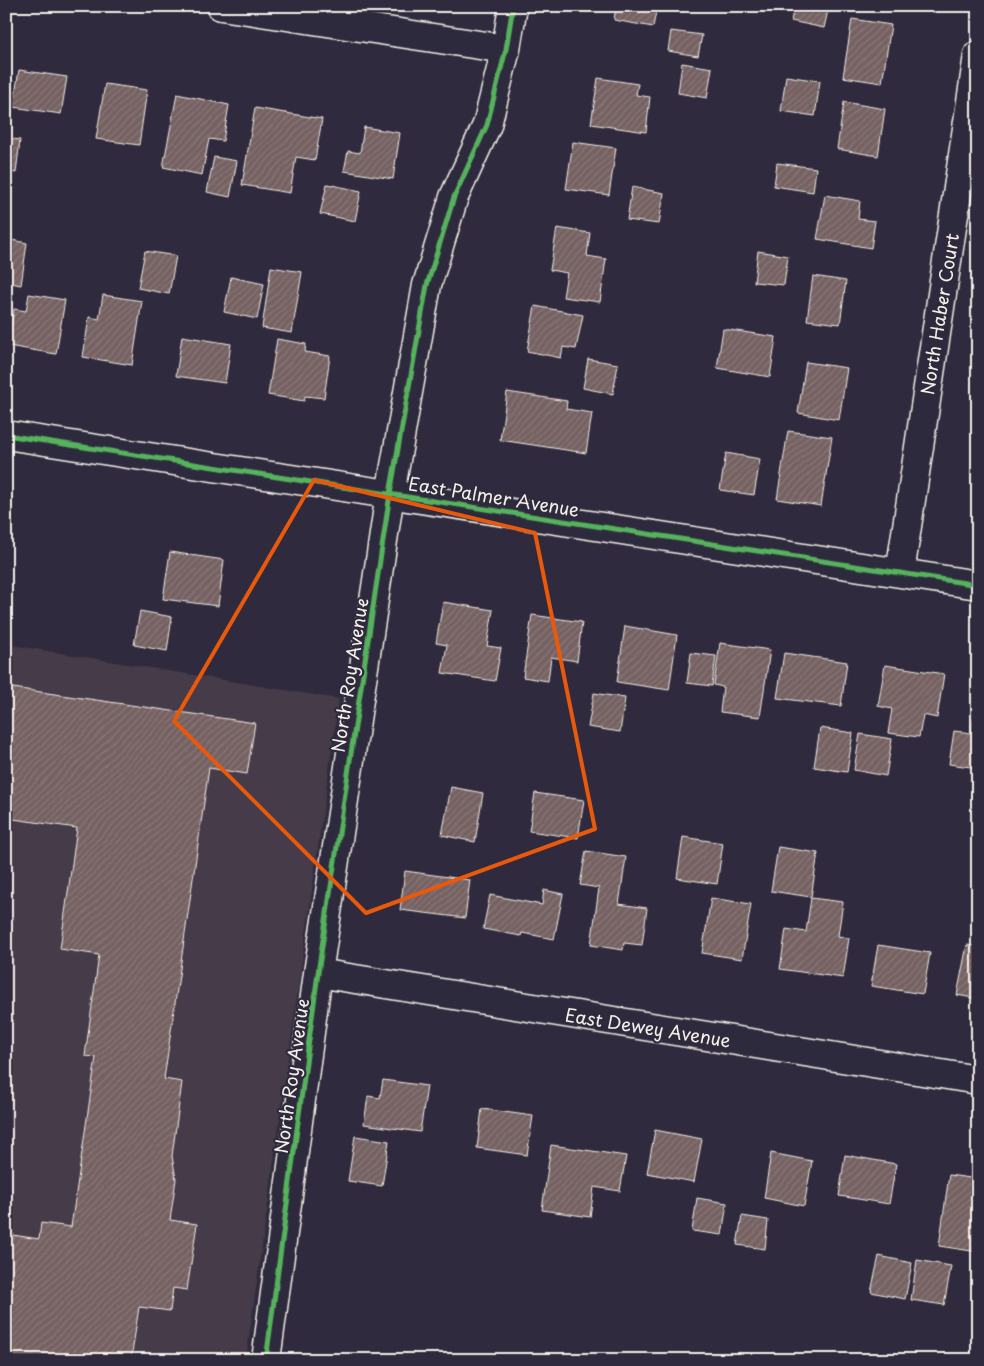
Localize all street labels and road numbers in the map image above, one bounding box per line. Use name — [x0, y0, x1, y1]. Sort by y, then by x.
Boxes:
street label: North Haber Court — [913, 231, 965, 397]
street label: East Palmer Avenue — [407, 469, 582, 523]
street label: North Roy Avenue — [323, 596, 375, 754]
street label: North Roy Avenue — [267, 997, 315, 1155]
street label: East Dewey Avenue — [563, 1001, 733, 1053]

